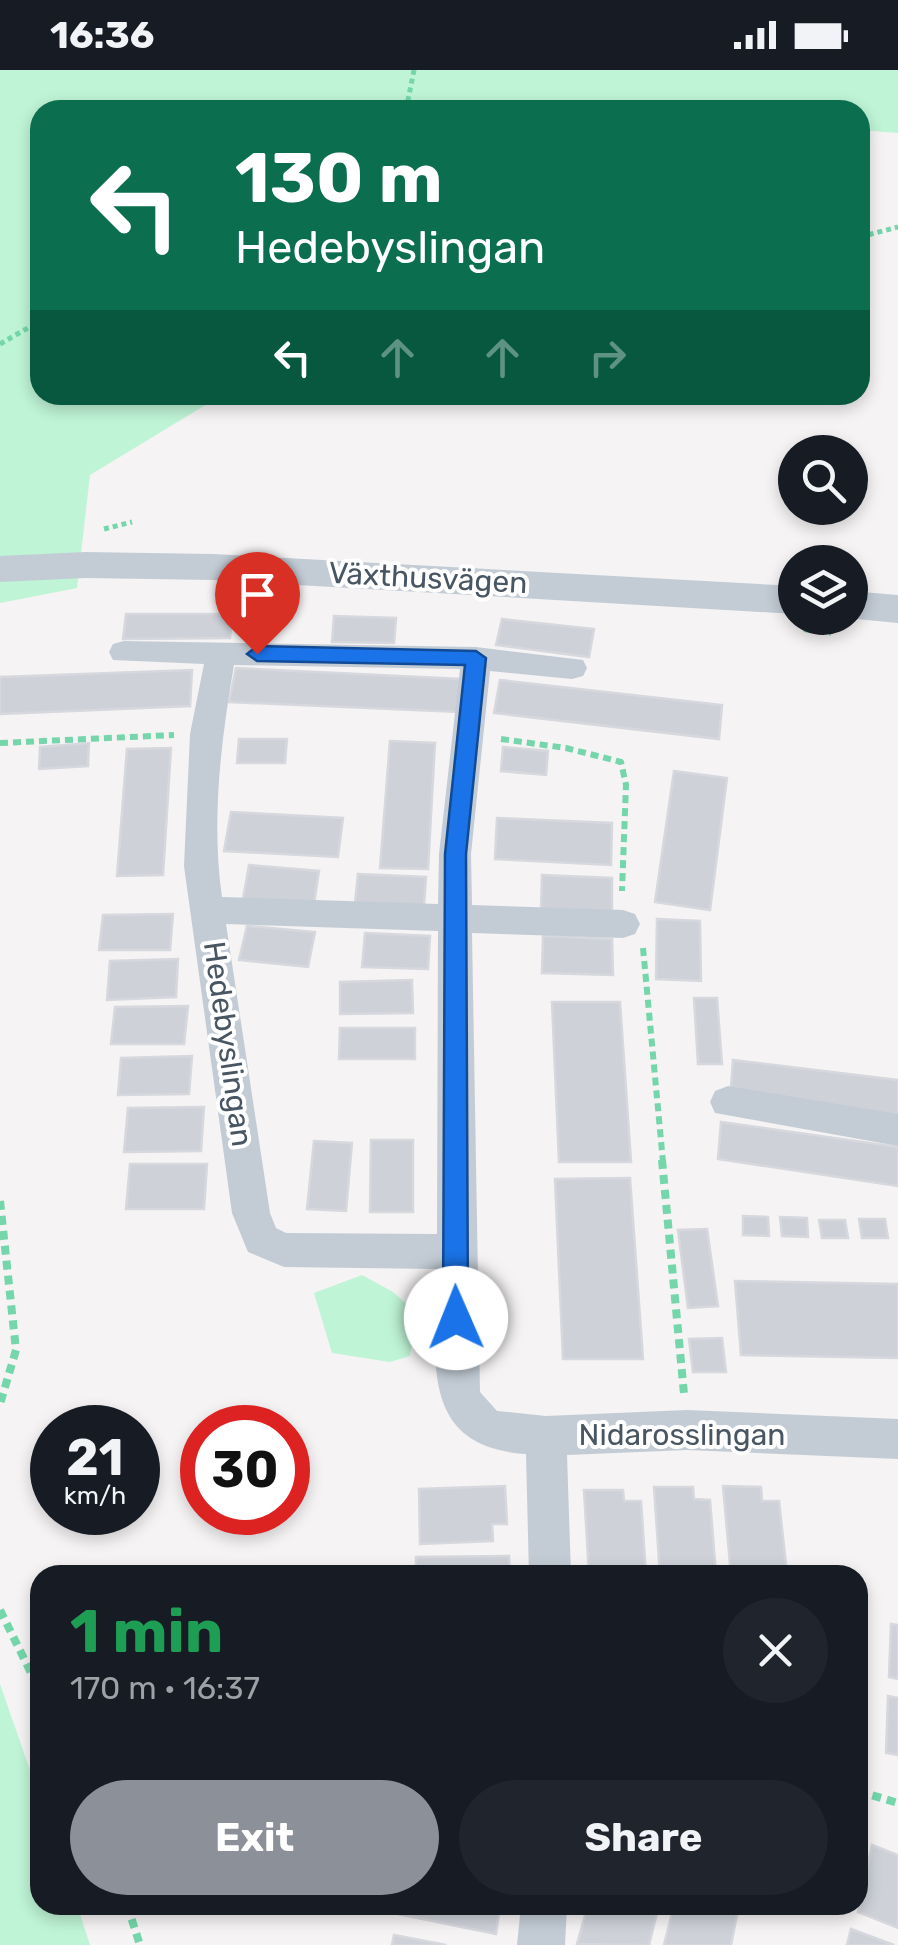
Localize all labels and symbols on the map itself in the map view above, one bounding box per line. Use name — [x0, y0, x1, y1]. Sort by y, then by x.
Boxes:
pin — [215, 552, 300, 655]
street label: Växthusvägen — [328, 555, 528, 601]
street label: Hedebyslingan — [196, 939, 260, 1149]
position arrow — [404, 1266, 508, 1370]
speed limit sign: 30 — [180, 1405, 310, 1535]
street label: Nidarosslingan — [579, 1417, 785, 1453]

